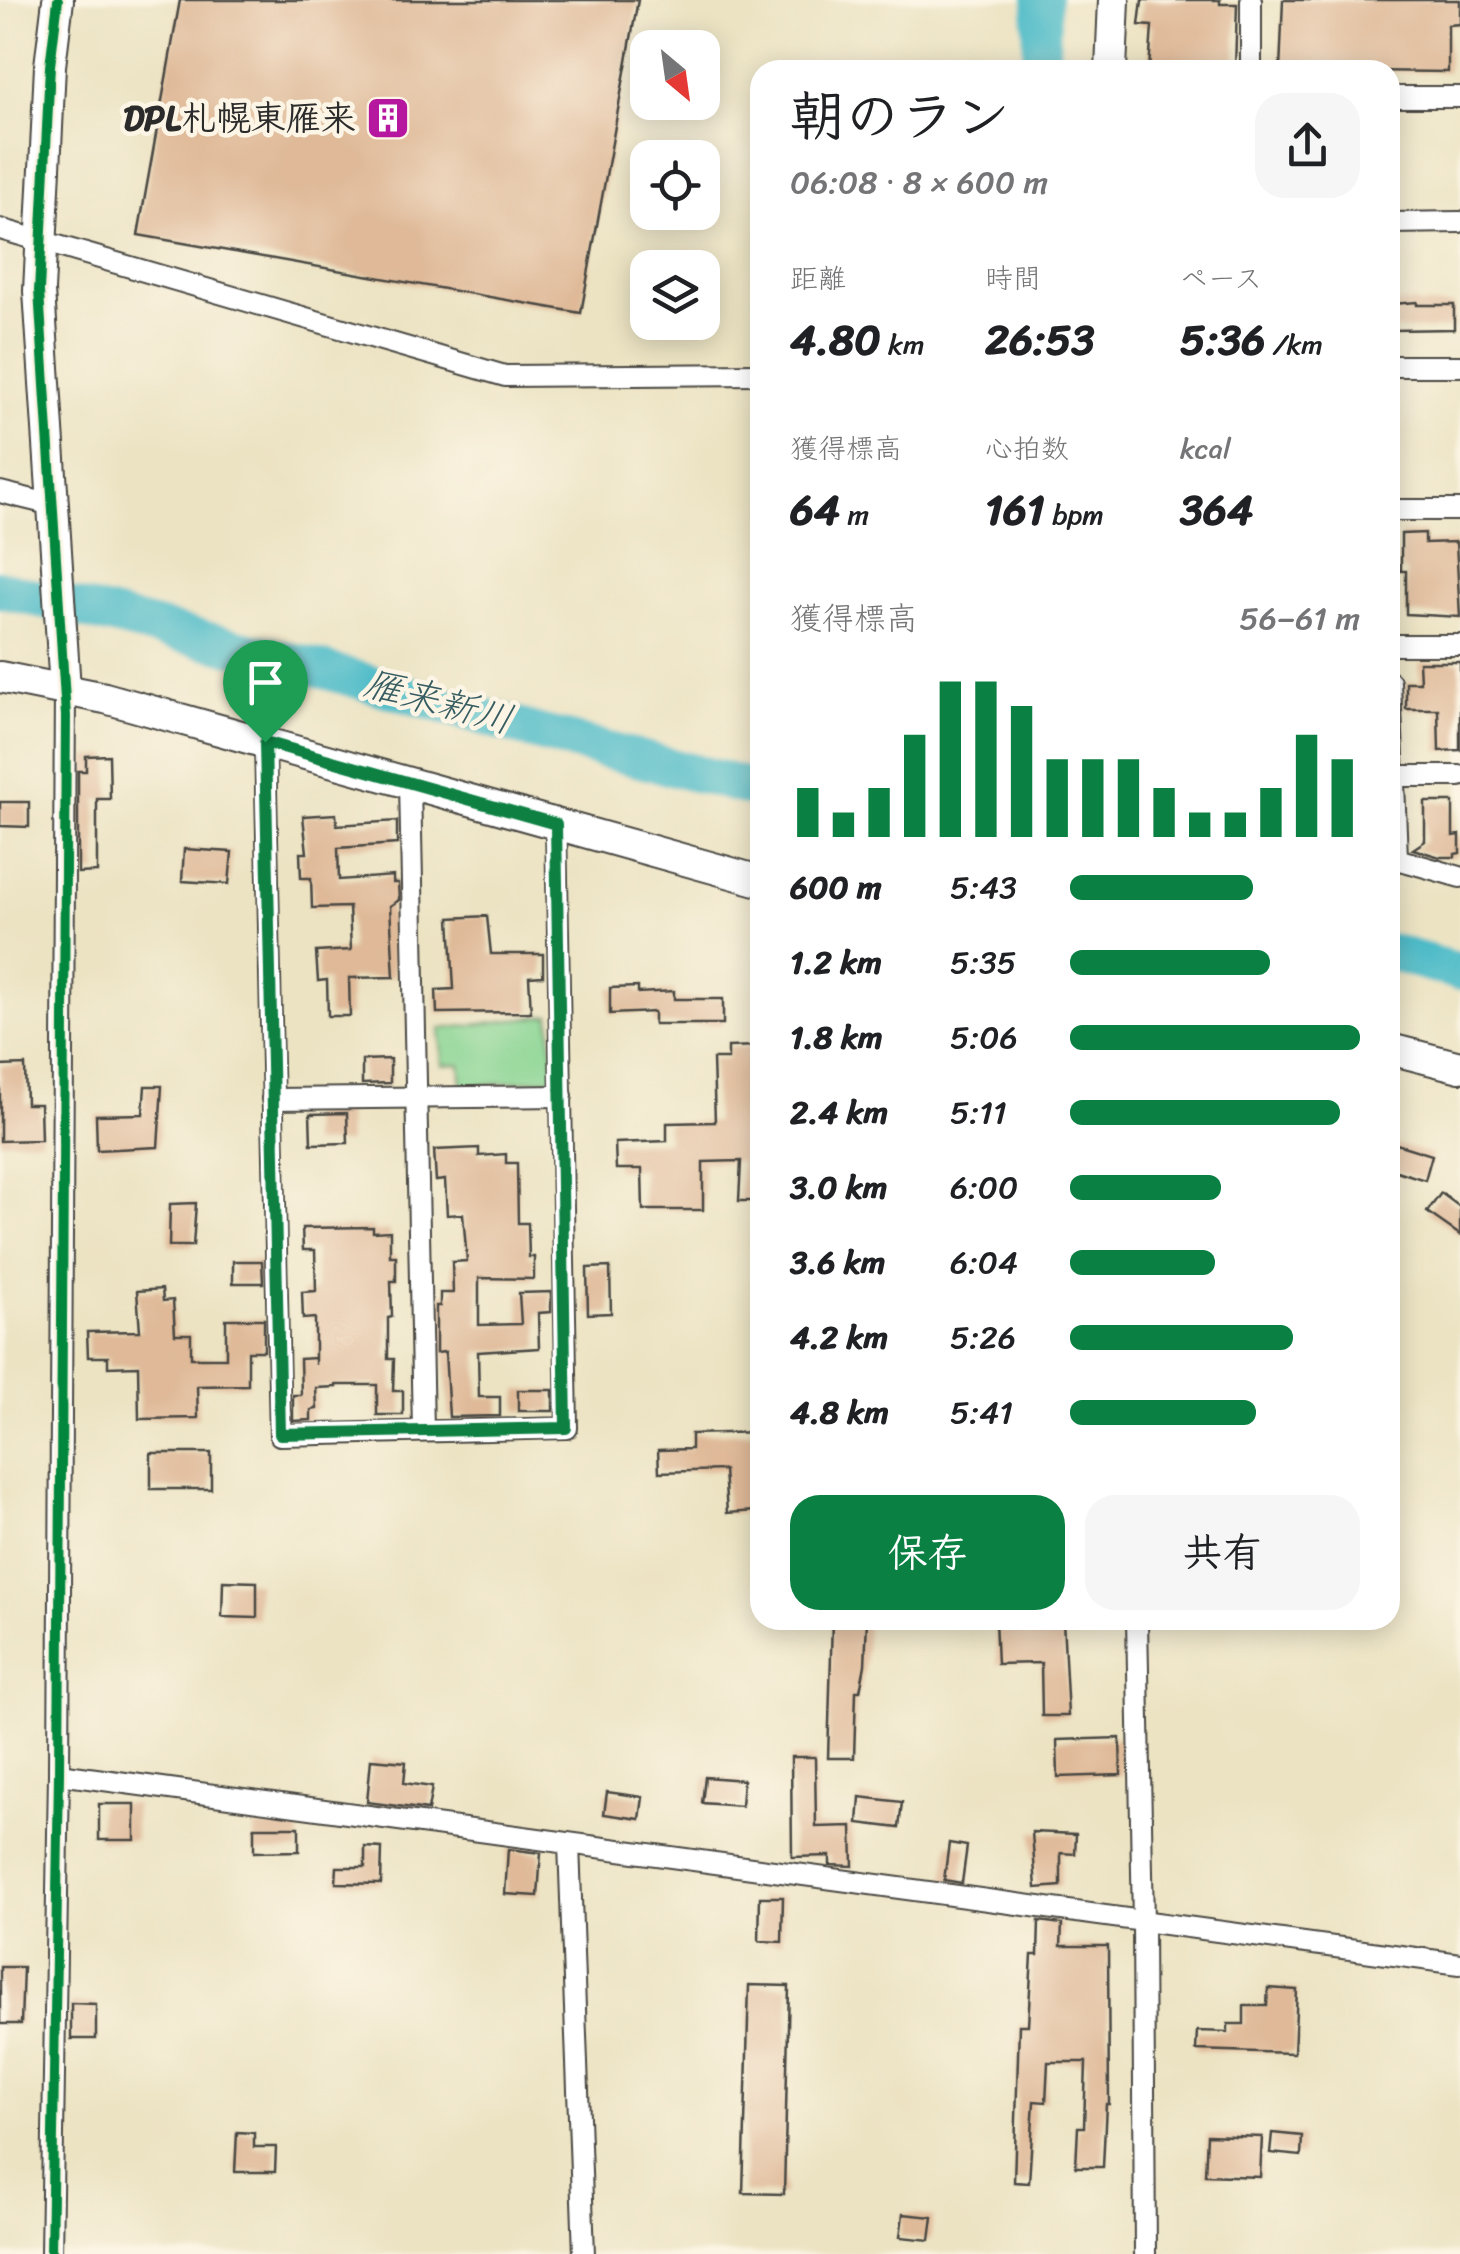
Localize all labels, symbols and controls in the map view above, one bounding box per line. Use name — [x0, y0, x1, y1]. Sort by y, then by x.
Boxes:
north arrow — [630, 30, 720, 120]
map controls — [630, 30, 720, 340]
text: 朝のラン — [790, 68, 1010, 165]
place label: DPL札幌東雁来 — [123, 87, 356, 149]
button: share — [1255, 93, 1360, 198]
building icon: DPL札幌東雁来 — [365, 95, 411, 141]
button: locate — [630, 140, 720, 230]
text: 06:08 · 8 × 600 m — [790, 154, 1048, 211]
button: layers — [630, 250, 720, 340]
text: 距離 — [790, 254, 846, 303]
text: 時間 — [985, 254, 1041, 303]
text: ペース — [1180, 254, 1262, 303]
text: 4.80 — [790, 303, 881, 377]
text: 26:53 — [985, 303, 1095, 377]
text: 5:36 — [1180, 303, 1265, 377]
text: km — [881, 320, 924, 369]
text: /km — [1265, 320, 1323, 369]
text: 獲得標高 — [790, 424, 902, 473]
text: 心拍数 — [985, 424, 1069, 473]
text: kcal — [1180, 424, 1231, 473]
text: 64 — [790, 473, 840, 547]
text: 161 — [985, 473, 1045, 547]
text: 364 — [1180, 473, 1253, 547]
text: m — [840, 490, 869, 539]
text: bpm — [1045, 490, 1104, 539]
text: 獲得標高 — [790, 590, 918, 647]
text: 56–61 m — [1239, 590, 1360, 647]
pin — [223, 640, 308, 743]
water label: 雁来新川 — [357, 649, 521, 754]
icon: arrive — [238, 655, 293, 710]
text: 600 m — [790, 859, 882, 916]
text: 5:43 — [950, 859, 1017, 916]
text: 1.2 km — [790, 934, 882, 991]
text: 5:35 — [950, 934, 1016, 991]
text: 1.8 km — [790, 1009, 883, 1066]
text: 5:06 — [950, 1009, 1018, 1066]
text: 2.4 km — [790, 1084, 888, 1141]
text: 5:11 — [950, 1084, 1007, 1141]
text: 3.0 km — [790, 1159, 887, 1216]
text: 6:00 — [950, 1159, 1018, 1216]
text: 3.6 km — [790, 1234, 885, 1291]
text: 6:04 — [950, 1234, 1018, 1291]
text: 4.2 km — [790, 1309, 888, 1366]
text: 5:26 — [950, 1309, 1016, 1366]
text: 4.8 km — [790, 1384, 889, 1441]
text: 5:41 — [950, 1384, 1013, 1441]
button: 保存 — [790, 1495, 1065, 1610]
button: 共有 — [1085, 1495, 1360, 1610]

